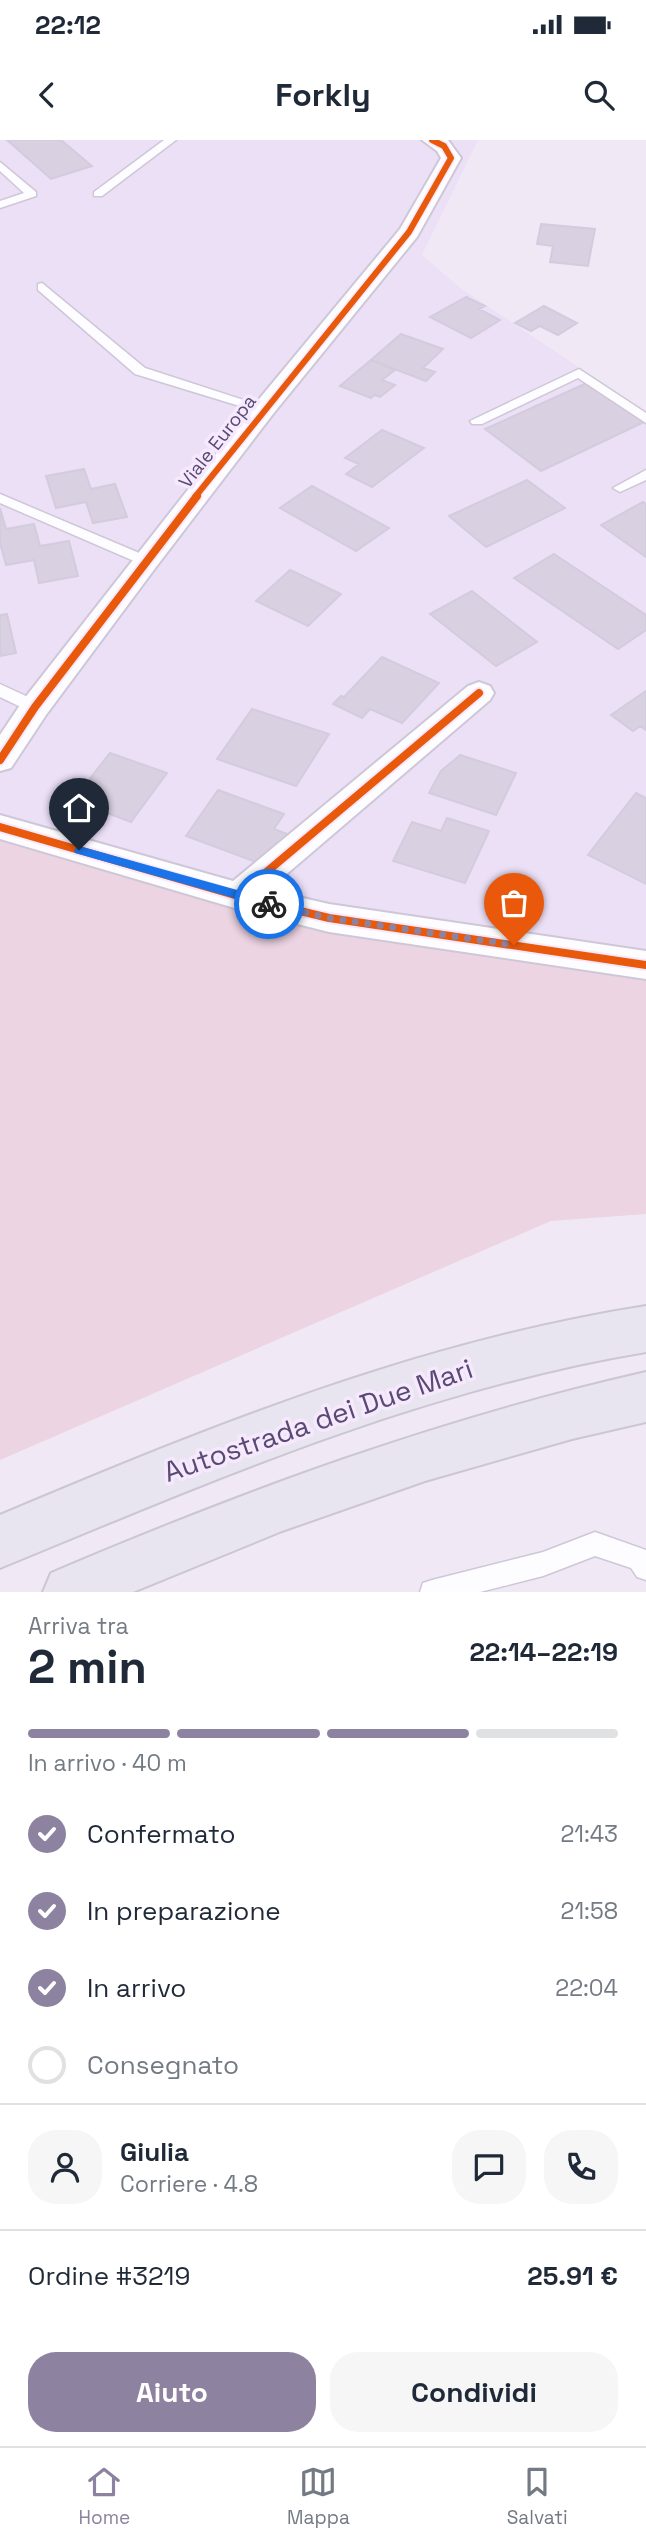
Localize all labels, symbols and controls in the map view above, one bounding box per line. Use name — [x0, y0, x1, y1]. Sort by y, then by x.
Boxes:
text: 22:12 — [35, 8, 101, 42]
text: Forkly — [275, 75, 371, 115]
icon: back — [28, 76, 66, 114]
icon: search — [580, 76, 618, 114]
street label: Viale Europa — [173, 389, 262, 493]
pin — [49, 778, 109, 850]
icon: home — [60, 789, 98, 827]
courier — [234, 869, 304, 939]
pin — [484, 873, 544, 945]
icon: bag — [495, 884, 533, 922]
icon: bike — [250, 885, 288, 923]
street label: Autostrada dei Due Mari — [159, 1350, 477, 1490]
text: Arriva tra — [28, 1611, 129, 1641]
text: 22:14–22:19 — [469, 1635, 618, 1669]
text: 2 min — [28, 1638, 147, 1696]
text: In arrivo · 40 m — [28, 1748, 187, 1778]
icon: check — [28, 1815, 66, 1853]
text: Confermato — [87, 1817, 235, 1851]
text: 21:43 — [560, 1819, 618, 1849]
icon: check — [28, 1892, 66, 1930]
text: In preparazione — [87, 1894, 281, 1928]
text: 21:58 — [561, 1896, 618, 1926]
icon: check — [28, 1969, 66, 2007]
text: In arrivo — [87, 1971, 186, 2005]
text: 22:04 — [555, 1973, 618, 2003]
text: Consegnato — [87, 2048, 239, 2082]
button: person — [28, 2130, 102, 2204]
button: chat — [452, 2130, 526, 2204]
button: phone — [544, 2130, 618, 2204]
text: Giulia — [120, 2135, 189, 2169]
text: Corriere · 4.8 — [120, 2169, 258, 2199]
text: Ordine #3219 — [28, 2259, 190, 2293]
text: 25.91 € — [527, 2259, 618, 2293]
button: Aiuto — [28, 2352, 316, 2432]
button: Condividi — [330, 2352, 618, 2432]
tab: Home — [78, 2463, 130, 2530]
tab: Mappa — [287, 2463, 350, 2530]
tab: Salvati — [507, 2463, 568, 2530]

